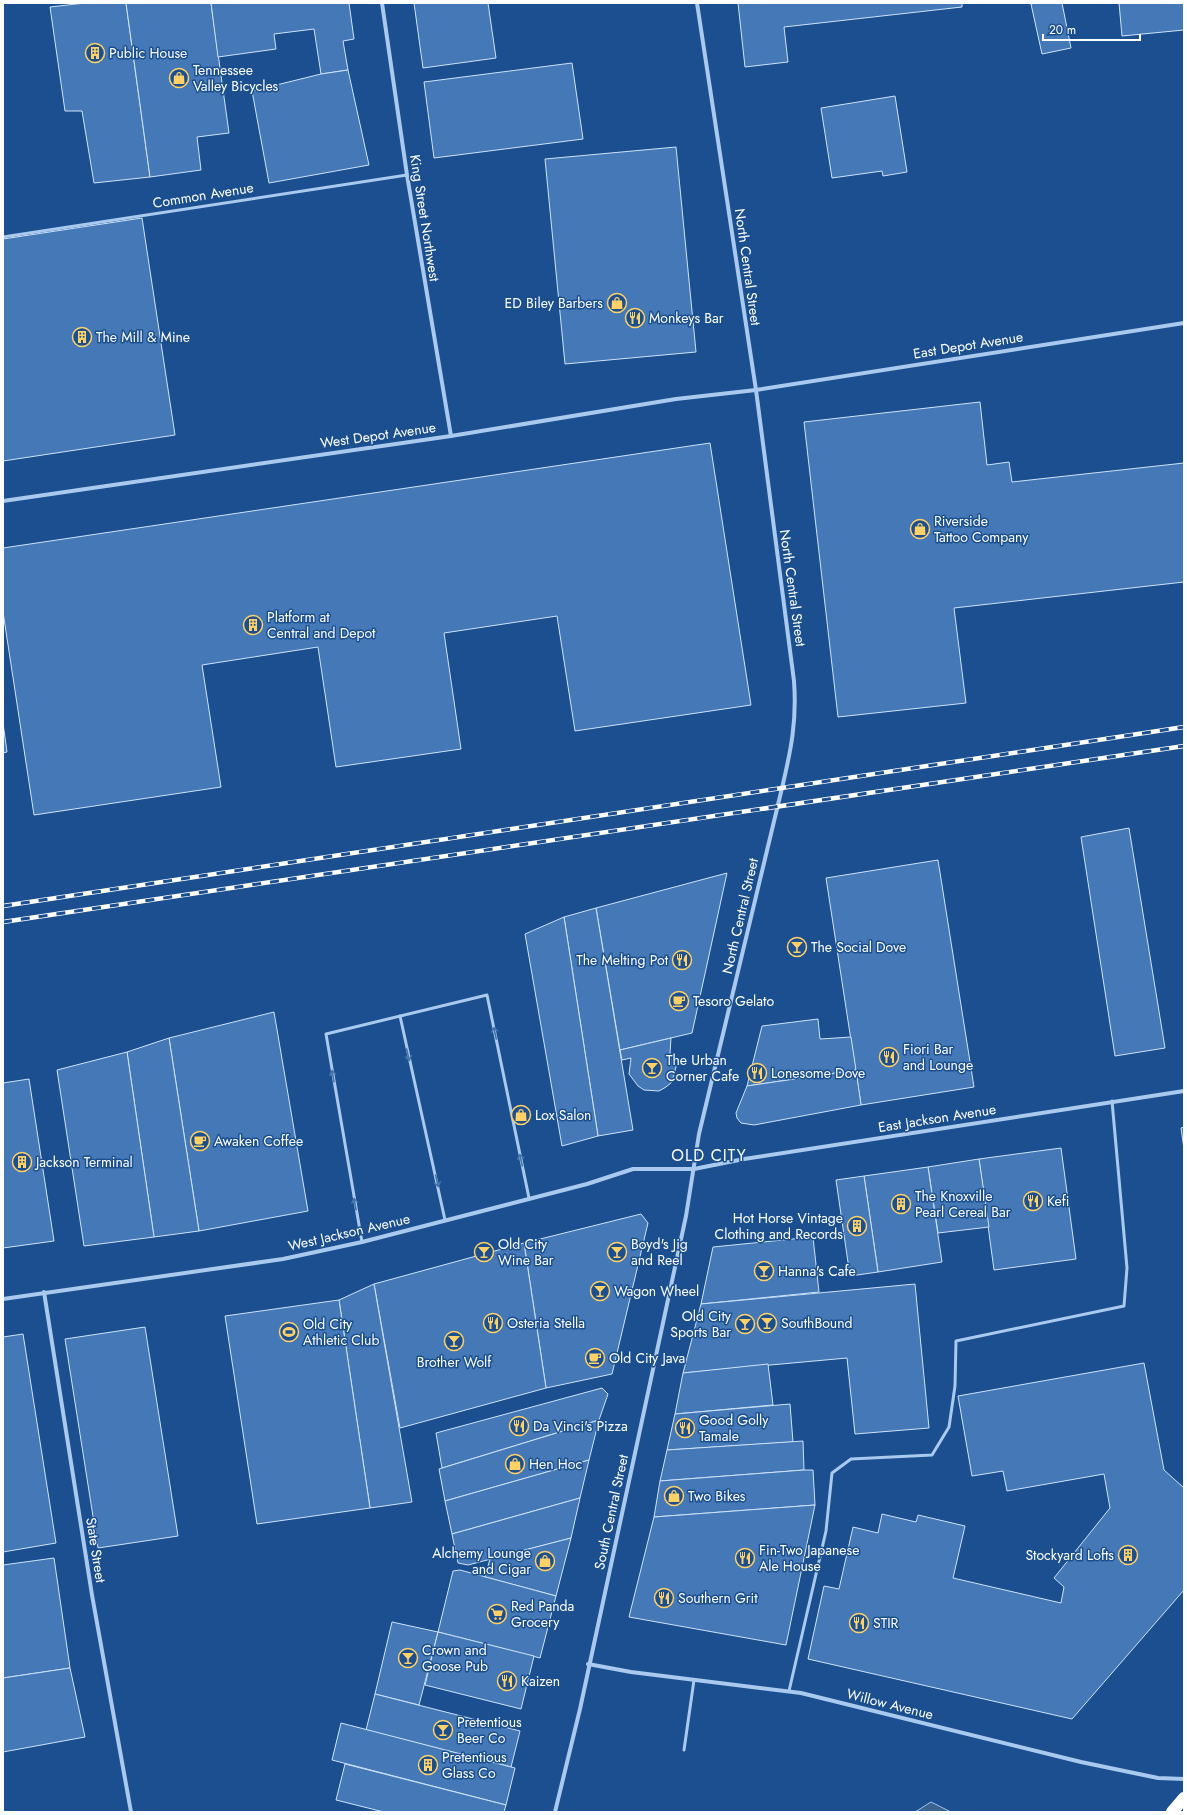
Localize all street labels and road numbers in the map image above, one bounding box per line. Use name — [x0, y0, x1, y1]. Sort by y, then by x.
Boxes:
street label: King Street Northwest — [405, 153, 445, 283]
street label: Common Avenue — [151, 177, 255, 213]
street label: North Central Street — [730, 207, 766, 327]
street label: East Depot Avenue — [912, 326, 1024, 364]
street label: West Depot Avenue — [319, 417, 437, 453]
street label: North Central Street — [775, 528, 811, 648]
street label: North Central Street — [717, 856, 763, 976]
street label: East Jackson Avenue — [877, 1099, 997, 1137]
street label: West Jackson Avenue — [286, 1208, 412, 1256]
street label: South Central Street — [589, 1452, 633, 1572]
street label: State Street — [81, 1516, 111, 1585]
street label: Willow Avenue — [845, 1684, 935, 1724]

